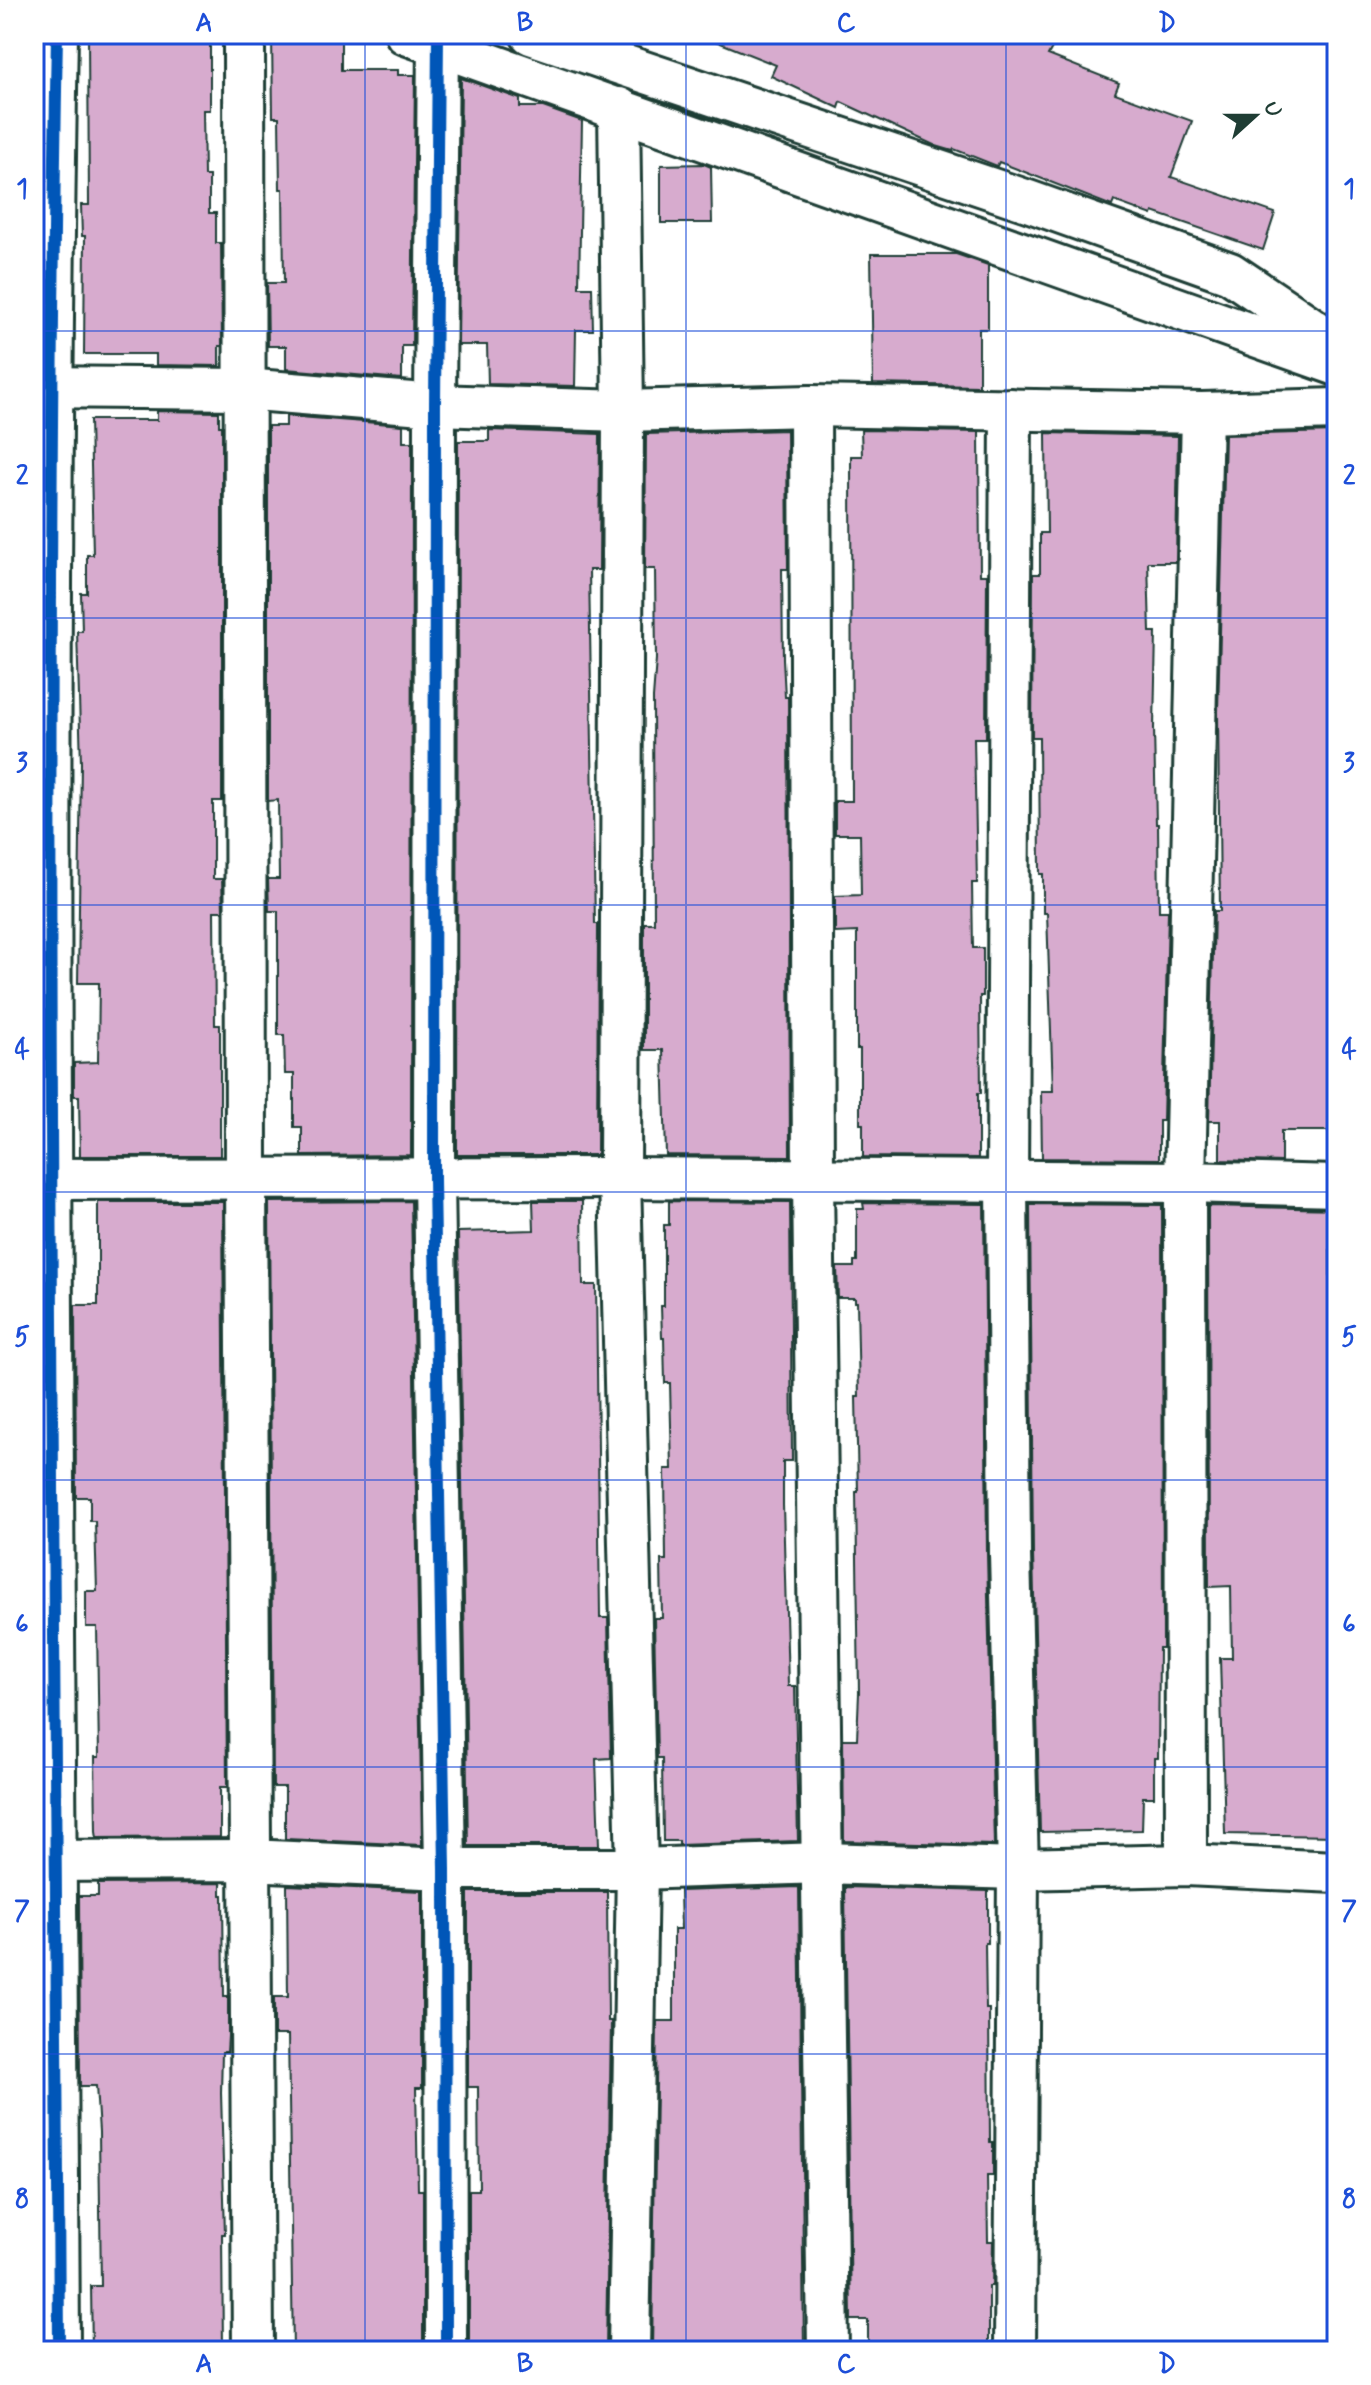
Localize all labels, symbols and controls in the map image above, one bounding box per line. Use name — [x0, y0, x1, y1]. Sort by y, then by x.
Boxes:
text: A — [195, 7, 213, 41]
text: B — [517, 7, 533, 41]
text: C — [837, 7, 856, 41]
text: D — [1158, 7, 1176, 41]
north arrow — [1215, 76, 1295, 156]
text: U — [1256, 98, 1287, 121]
text: 1 — [16, 173, 28, 207]
text: 1 — [1343, 173, 1355, 207]
text: 2 — [16, 460, 29, 494]
text: 2 — [1343, 460, 1356, 494]
text: 3 — [16, 747, 28, 781]
text: 3 — [1343, 747, 1355, 781]
text: 4 — [14, 1034, 30, 1068]
text: 4 — [1341, 1034, 1357, 1068]
text: 5 — [14, 1321, 30, 1355]
text: 5 — [1341, 1321, 1357, 1355]
text: 6 — [15, 1608, 29, 1642]
text: 6 — [1342, 1608, 1356, 1642]
text: 7 — [14, 1895, 30, 1929]
text: 7 — [1341, 1895, 1357, 1929]
text: 8 — [15, 2183, 29, 2217]
text: 8 — [1342, 2183, 1356, 2217]
text: A — [195, 2348, 213, 2382]
text: B — [517, 2348, 533, 2382]
text: C — [837, 2348, 856, 2382]
text: D — [1158, 2348, 1176, 2382]

